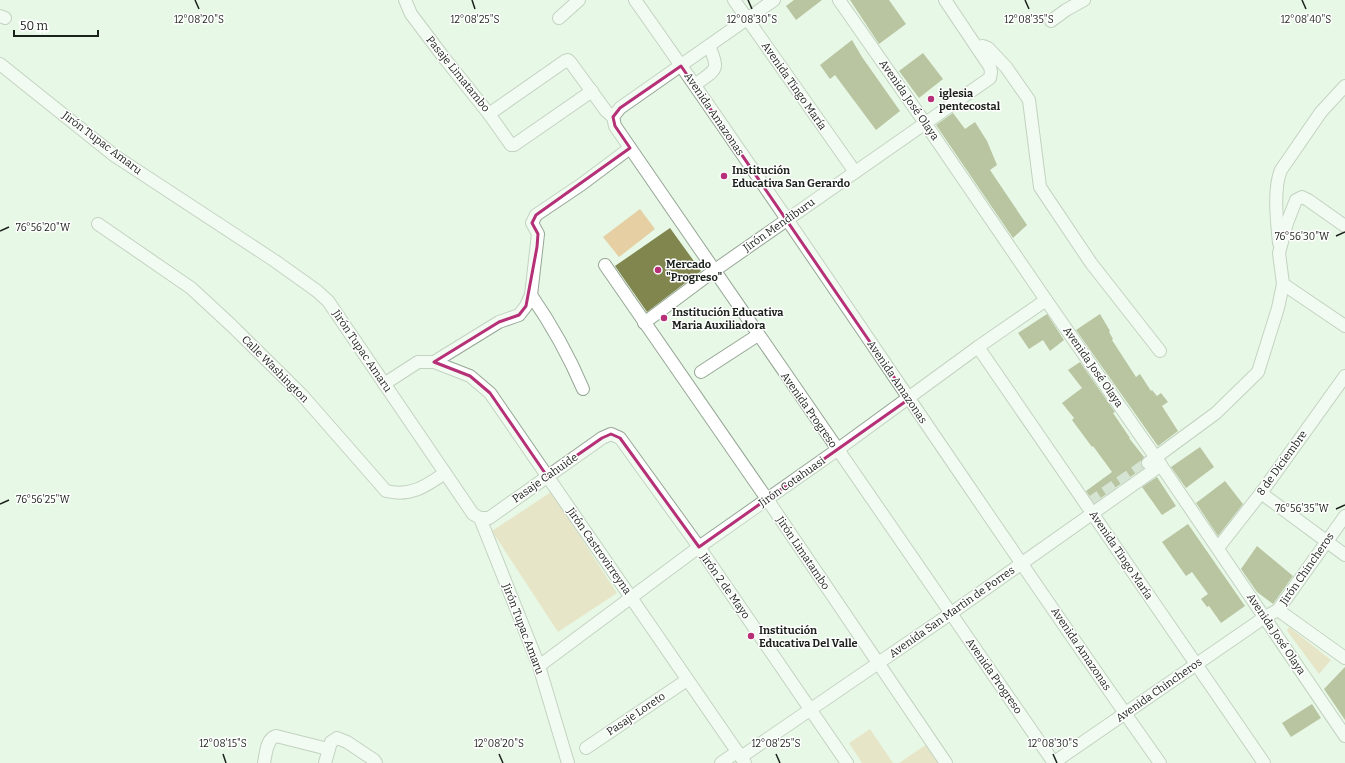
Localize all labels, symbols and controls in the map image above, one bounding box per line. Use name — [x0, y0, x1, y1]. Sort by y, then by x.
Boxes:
scale bar — [14, 12, 98, 38]
text: 12°08'20"S — [174, 14, 224, 26]
text: 12°08'25"S — [450, 14, 500, 26]
text: 12°08'30"S — [727, 14, 777, 26]
text: 12°08'35"S — [1004, 14, 1054, 26]
text: 12°08'40"S — [1281, 14, 1331, 26]
text: 50 m — [20, 19, 49, 33]
street label: Pasaje Limatambo — [424, 34, 492, 114]
street label: Avenida Tingo María — [759, 40, 829, 132]
street label: Avenida José Olaya — [876, 57, 942, 143]
street label: Avenida Amazonas — [681, 70, 747, 158]
place label: iglesia pentecostal — [939, 87, 1001, 113]
marker: iglesia pentecostal — [926, 94, 936, 104]
street label: Jirón Tupac Amaru — [59, 108, 144, 177]
place label: Institución Educativa San Gerardo — [732, 164, 850, 190]
marker: Institución Educativa San Gerardo — [719, 171, 729, 181]
street label: Jirón Mendiburu — [740, 195, 817, 255]
text: 76°56'20"W — [16, 222, 71, 234]
text: 76°56'30"W — [1275, 231, 1330, 243]
place label: Mercado "Progreso" — [666, 258, 722, 284]
marker: Mercado "Progreso" — [653, 265, 663, 275]
place label: Institución Educativa Maria Auxiliadora — [672, 306, 784, 332]
street label: Jirón Tupac Amaru — [329, 307, 394, 395]
marker: Institución Educativa Maria Auxiliadora — [659, 313, 669, 323]
street label: Avenida José Olaya — [1060, 324, 1126, 410]
street label: Calle Washington — [239, 333, 311, 405]
street label: Avenida Amazonas — [864, 338, 930, 426]
street label: Avenida Progreso — [778, 370, 840, 450]
street label: 8 de Diciembre — [1254, 428, 1310, 498]
street label: Pasaje Cahuide — [510, 451, 580, 505]
street label: Jirón Cotahuasi — [755, 454, 828, 510]
text: 76°56'25"W — [16, 494, 70, 506]
text: 76°56'35"W — [1275, 503, 1330, 515]
street label: Jirón Castrovirreyna — [564, 504, 634, 597]
street label: Avenida Tingo María — [1086, 508, 1156, 602]
street label: Jirón Limatambo — [773, 513, 832, 592]
street label: Jirón Chincheros — [1277, 530, 1337, 609]
street label: Jirón 2 de Mayo — [697, 550, 752, 621]
street label: Avenida San Martin de Porres — [887, 564, 1017, 660]
street label: Jirón Tupac Amaru — [499, 581, 546, 676]
street label: Avenida José Olaya — [1244, 591, 1308, 677]
street label: Avenida Amazonas — [1048, 605, 1114, 693]
place label: Institución Educativa Del Valle — [759, 624, 858, 650]
marker: Institución Educativa Del Valle — [746, 631, 756, 641]
street label: Avenida Progreso — [963, 636, 1025, 716]
street label: Avenida Chincheros — [1113, 655, 1205, 725]
street label: Pasaje Loreto — [604, 690, 668, 738]
text: 12°08'15"S — [199, 738, 247, 750]
text: 12°08'20"S — [474, 738, 524, 750]
text: 12°08'25"S — [751, 738, 801, 750]
text: 12°08'30"S — [1028, 738, 1078, 750]

